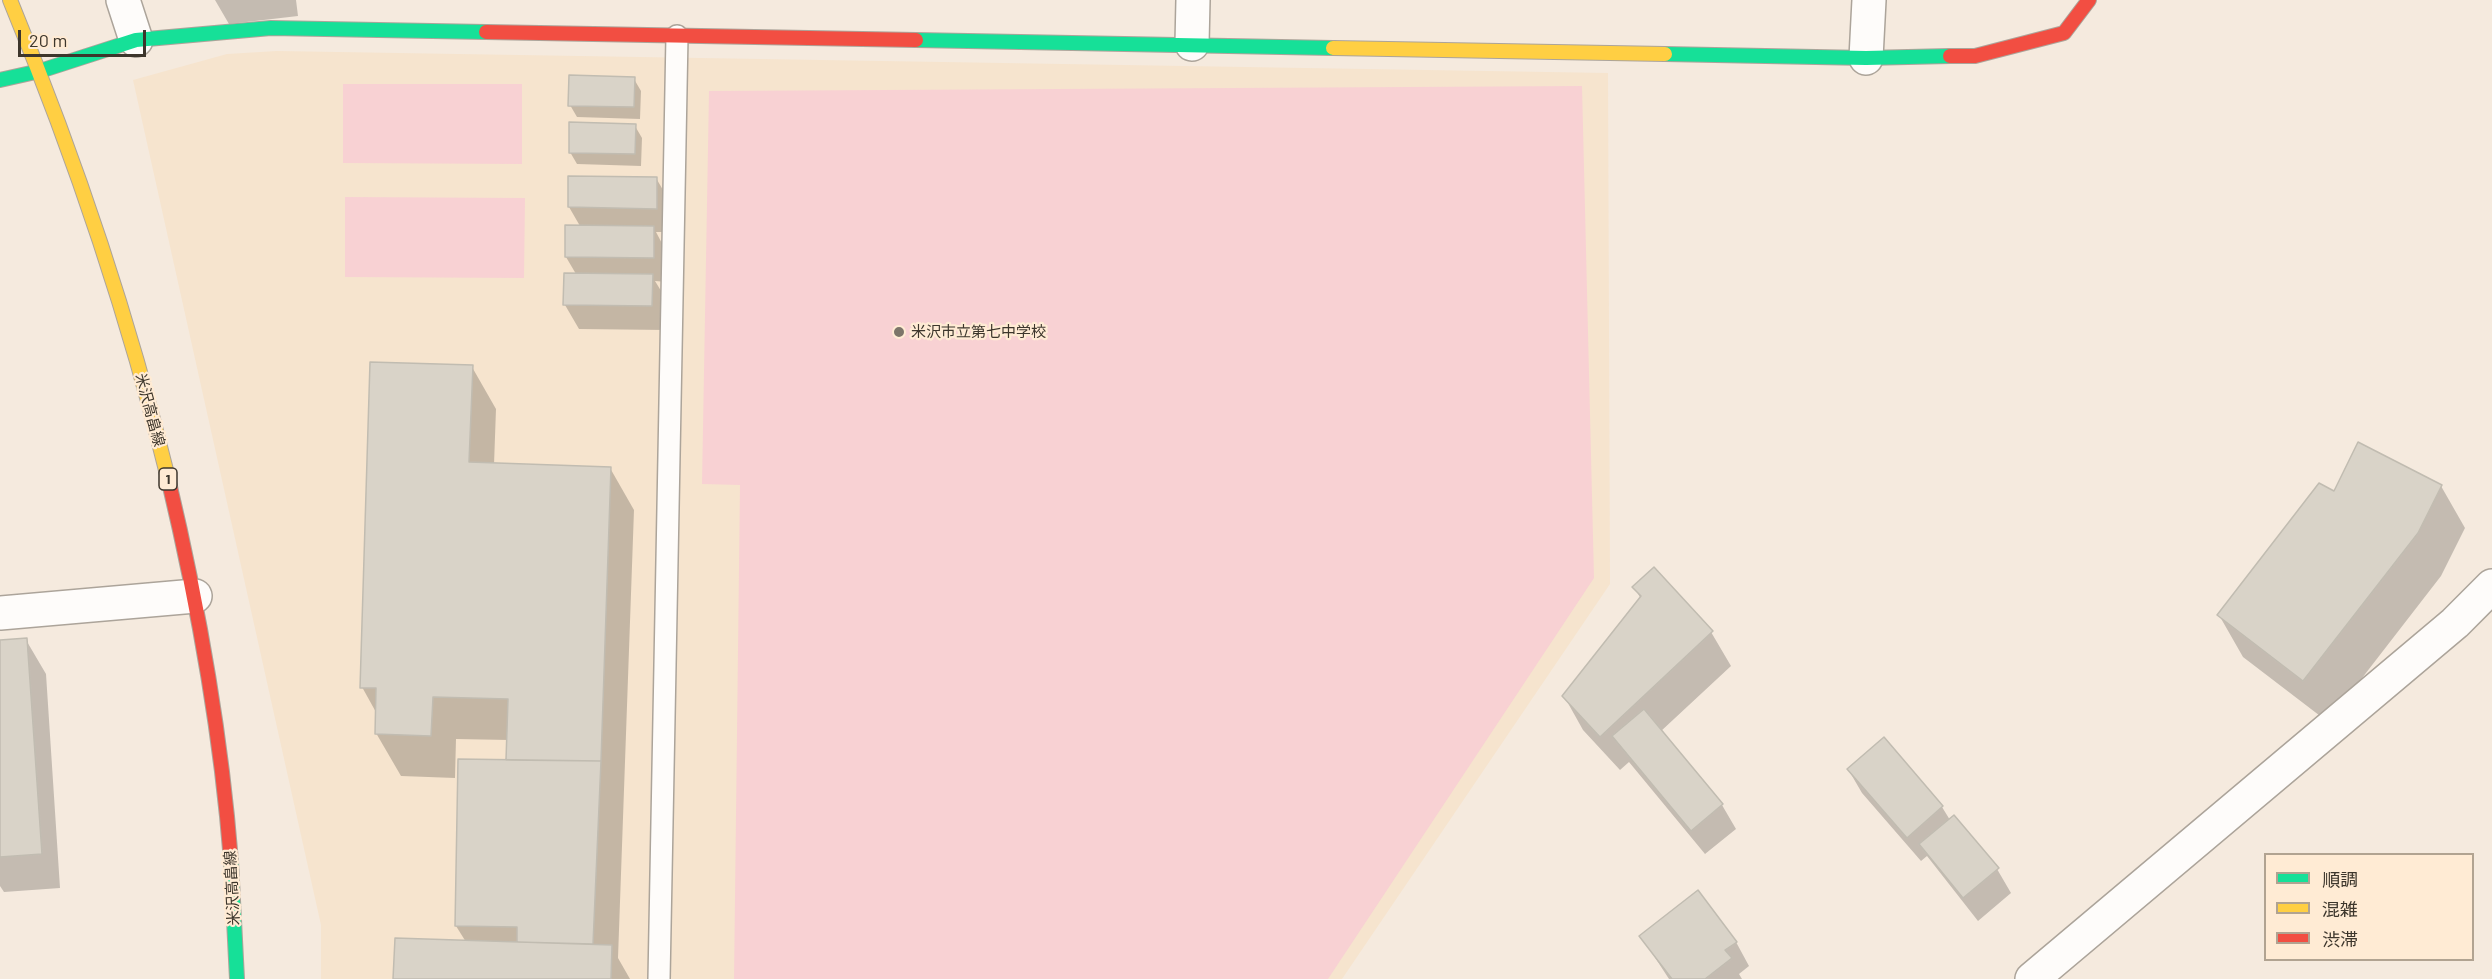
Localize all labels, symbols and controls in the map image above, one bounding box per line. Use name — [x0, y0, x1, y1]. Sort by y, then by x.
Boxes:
scale bar — [21, 18, 148, 56]
text: 20 m — [29, 29, 67, 51]
place label: 米沢市立第七中学校 — [911, 323, 1046, 341]
marker: 米沢市立第七中学校 — [892, 325, 906, 339]
street label: 米沢高畠線 — [132, 371, 168, 449]
road number: 1 — [159, 468, 177, 490]
street label: 米沢高畠線 — [221, 850, 243, 926]
legend — [2264, 853, 2474, 961]
text: 順調 — [2322, 868, 2358, 890]
text: 混雑 — [2322, 898, 2358, 920]
text: 渋滞 — [2322, 928, 2358, 950]

